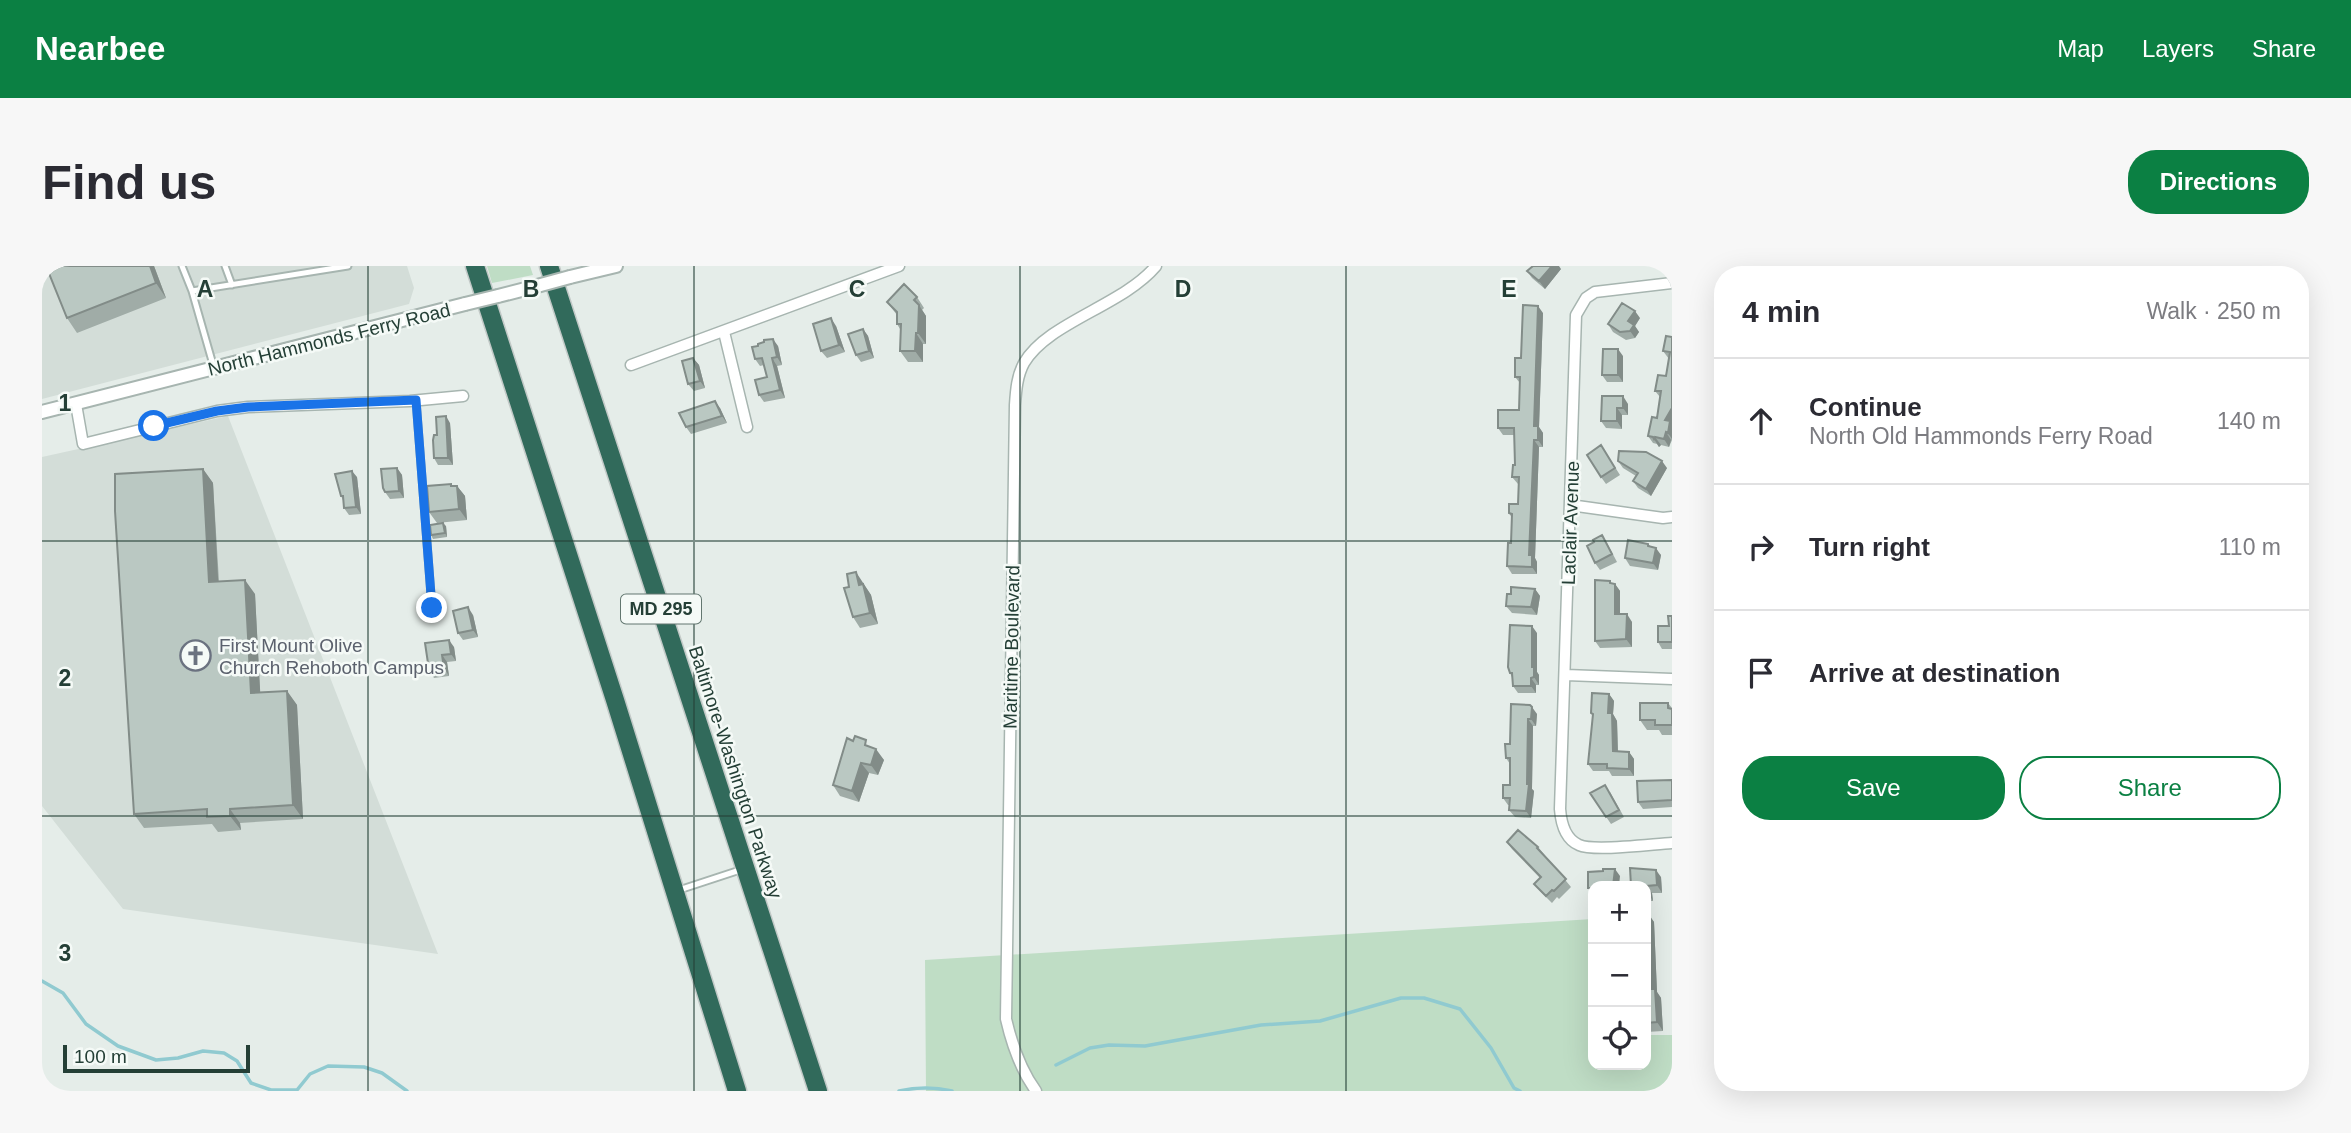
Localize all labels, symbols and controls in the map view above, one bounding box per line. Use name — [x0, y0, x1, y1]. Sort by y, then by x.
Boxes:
text: Nearbee — [35, 30, 165, 67]
text: Map — [2057, 35, 2104, 62]
text: Layers — [2142, 35, 2214, 62]
text: Share — [2252, 35, 2316, 62]
button: Directions — [2128, 150, 2309, 214]
text: Find us — [42, 155, 216, 209]
text: A — [197, 276, 213, 302]
text: B — [523, 276, 539, 302]
text: C — [849, 276, 865, 302]
text: D — [1175, 276, 1191, 302]
text: E — [1501, 276, 1517, 302]
text: 4 min — [1742, 295, 1820, 328]
text: Walk · 250 m — [2146, 298, 2281, 324]
street label: North Hammonds Ferry Road — [206, 299, 453, 380]
text: 1 — [59, 390, 72, 416]
text: Continue — [1809, 392, 1922, 422]
icon: ahead — [1742, 402, 1780, 440]
text: 140 m — [2217, 408, 2281, 434]
route start — [138, 410, 169, 441]
text: North Old Hammonds Ferry Road — [1809, 423, 2153, 449]
street label: Laclair Avenue — [1558, 461, 1583, 586]
icon: right — [1742, 528, 1780, 566]
text: Turn right — [1809, 532, 1930, 562]
text: 110 m — [2219, 534, 2281, 560]
street label: Maritime Boulevard — [1000, 565, 1023, 729]
route end — [416, 592, 447, 623]
road number: MD 295 — [621, 594, 701, 624]
place label: First Mount Olive Church Rehoboth Campus — [219, 635, 444, 678]
church icon: First Mount Olive Church Rehoboth Campus — [179, 639, 213, 673]
street label: Baltimore-Washington Parkway — [685, 643, 787, 902]
icon: arrive — [1742, 654, 1780, 692]
text: Arrive at destination — [1809, 658, 2060, 688]
text: 2 — [59, 665, 71, 691]
button: Save — [1742, 756, 2005, 820]
button: Share — [2019, 756, 2281, 820]
map controls — [1588, 881, 1651, 1070]
button: + — [1588, 881, 1651, 944]
text: 3 — [59, 940, 71, 966]
button: − — [1588, 944, 1651, 1007]
button: locate — [1588, 1007, 1651, 1070]
scale bar — [63, 1042, 250, 1074]
text: 100 m — [74, 1046, 127, 1067]

